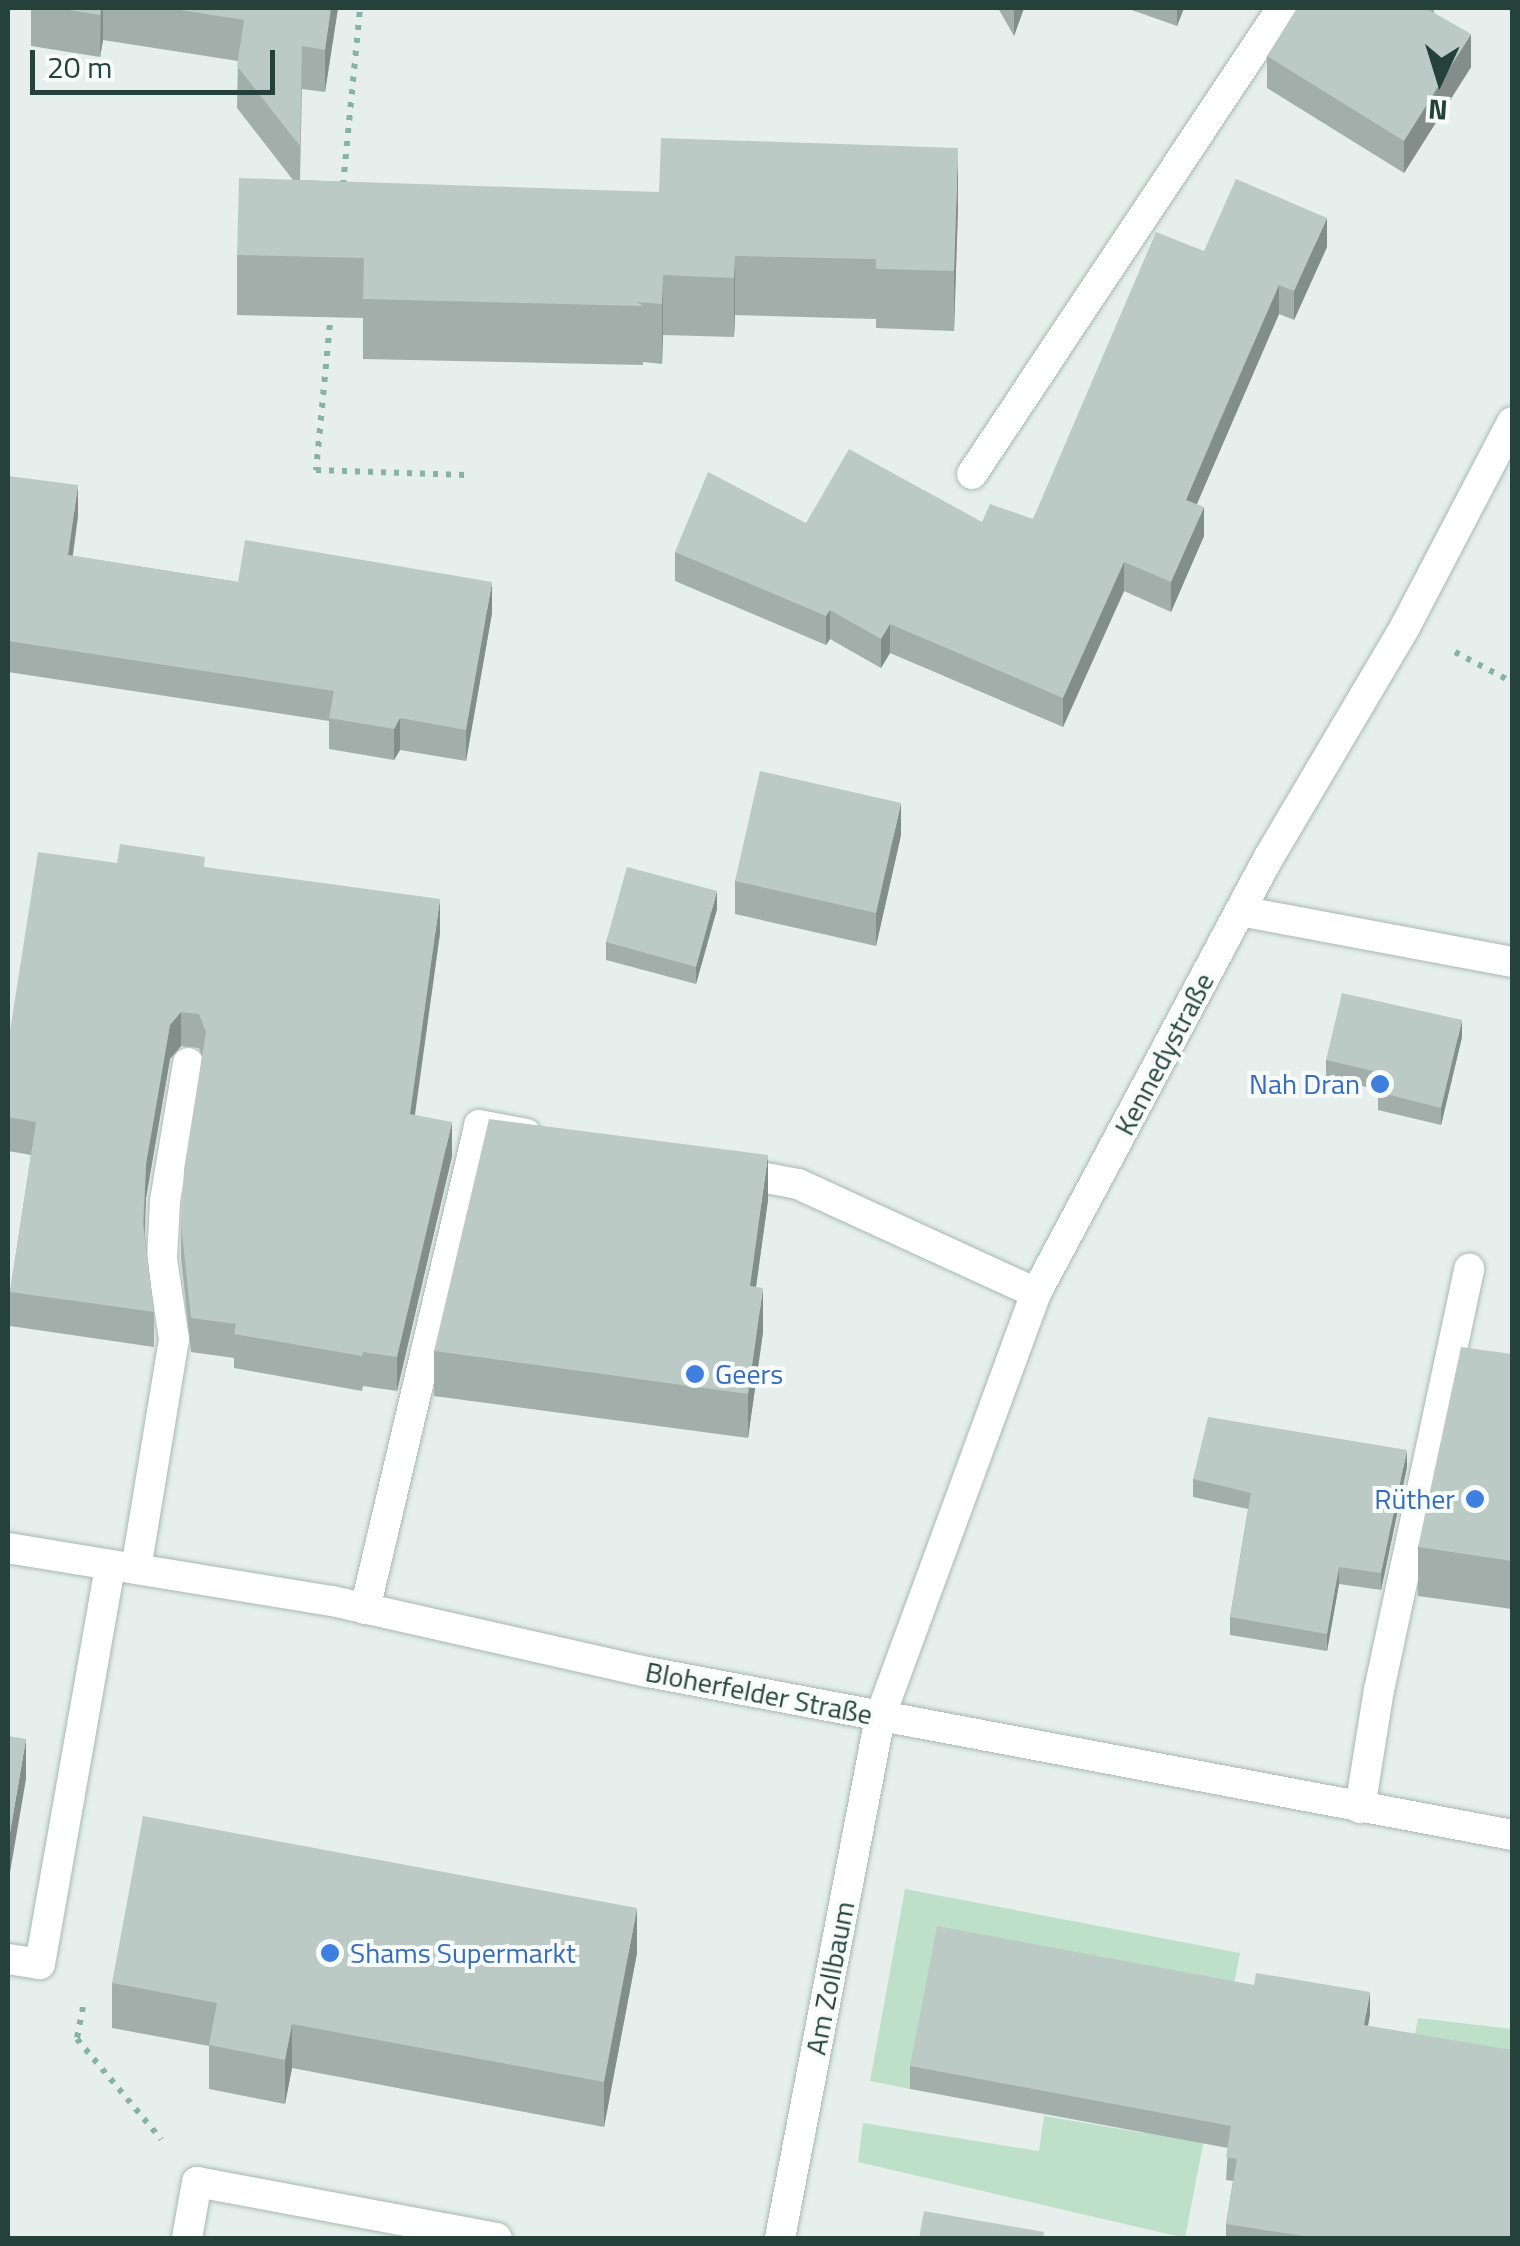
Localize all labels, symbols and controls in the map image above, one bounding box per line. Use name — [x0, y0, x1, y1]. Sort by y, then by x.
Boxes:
scale bar — [35, 30, 280, 92]
north arrow — [1390, 30, 1490, 130]
text: 20 m — [47, 44, 112, 90]
text: N — [1427, 88, 1449, 133]
street label: Kennedystraße — [1107, 967, 1221, 1141]
place label: Nah Dran — [1249, 1067, 1360, 1101]
marker: Nah Dran — [1369, 1073, 1391, 1095]
place label: Geers — [715, 1357, 783, 1391]
marker: Geers — [684, 1363, 706, 1385]
place label: Rüther — [1374, 1482, 1455, 1516]
marker: Rüther — [1464, 1488, 1486, 1510]
street label: Bloherfelder Straße — [643, 1655, 875, 1731]
street label: Am Zollbaum — [799, 1898, 861, 2058]
place label: Shams Supermarkt — [350, 1936, 576, 1970]
marker: Shams Supermarkt — [319, 1942, 341, 1964]

